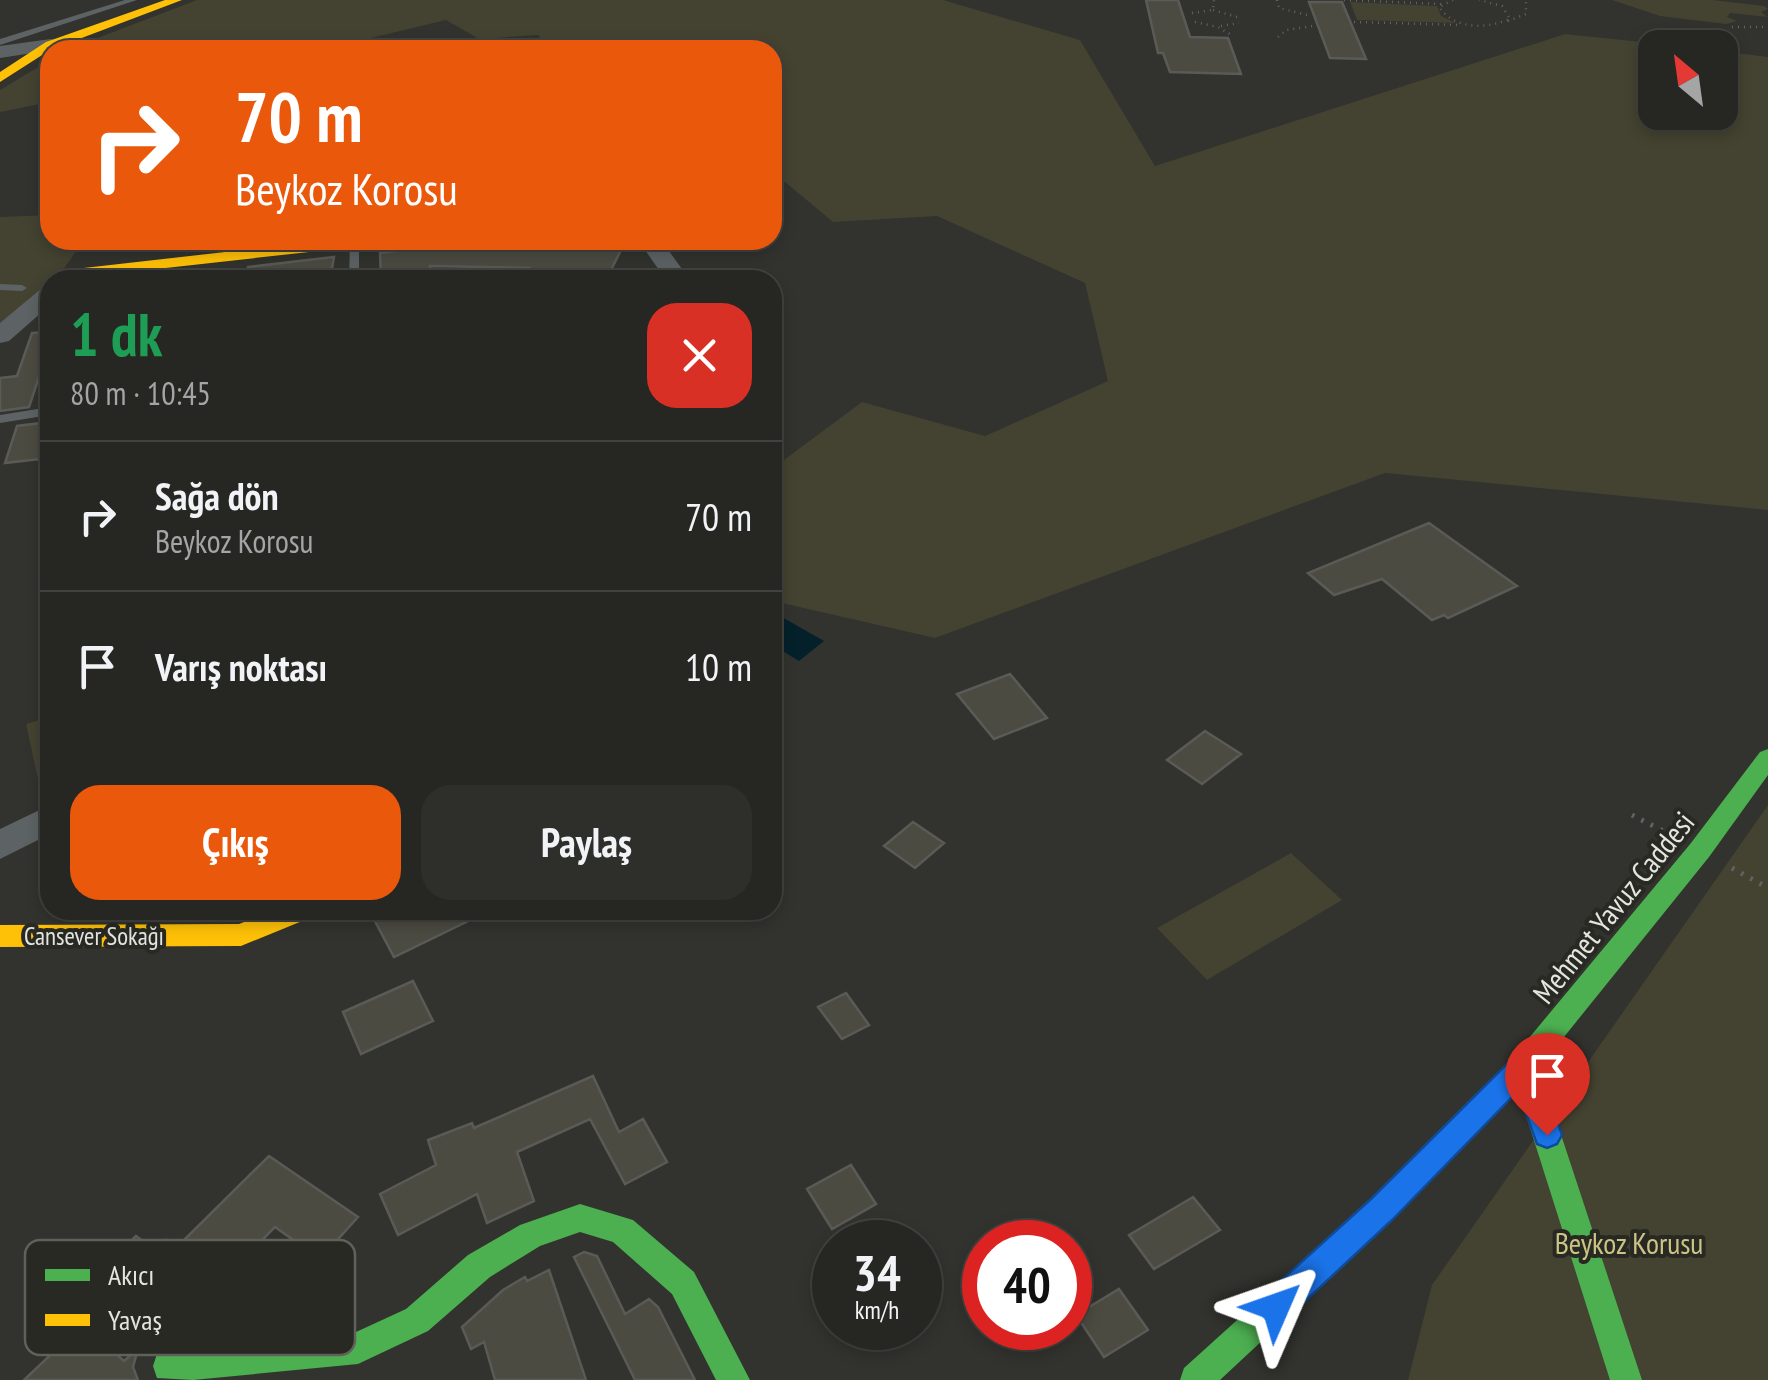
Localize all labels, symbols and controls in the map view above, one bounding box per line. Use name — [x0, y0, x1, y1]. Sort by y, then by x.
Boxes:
north arrow — [1638, 30, 1738, 130]
map controls — [1638, 30, 1738, 130]
text: 70 m — [235, 71, 363, 161]
icon: right — [70, 80, 200, 210]
text: Beykoz Korosu — [235, 159, 458, 217]
text: 1 dk — [70, 295, 162, 373]
button: close — [647, 303, 752, 408]
text: 80 m · 10:45 — [70, 372, 211, 414]
text: Sağa dön — [155, 471, 279, 520]
icon: right — [70, 489, 125, 544]
text: 70 m — [685, 492, 752, 541]
text: Beykoz Korosu — [155, 520, 314, 562]
icon: arrive — [70, 639, 125, 694]
text: Varış noktası — [155, 642, 327, 691]
text: 10 m — [685, 642, 752, 691]
button: Çıkış — [70, 785, 401, 900]
button: Paylaş — [421, 785, 752, 900]
street label: Mehmet Yavuz Caddesi — [1524, 803, 1702, 1011]
street label: Cansever Sokağı — [24, 920, 164, 952]
pin — [1505, 1033, 1590, 1136]
icon: arrive — [1520, 1048, 1575, 1103]
speed limit sign: 40 — [962, 1220, 1092, 1350]
park label: Beykoz Korusu — [1555, 1223, 1703, 1262]
legend — [25, 1240, 355, 1355]
text: 34 — [853, 1240, 901, 1305]
position arrow — [1224, 1255, 1328, 1359]
text: Akıcı — [108, 1256, 154, 1293]
text: km/h — [855, 1294, 899, 1326]
text: Yavaş — [108, 1301, 162, 1338]

